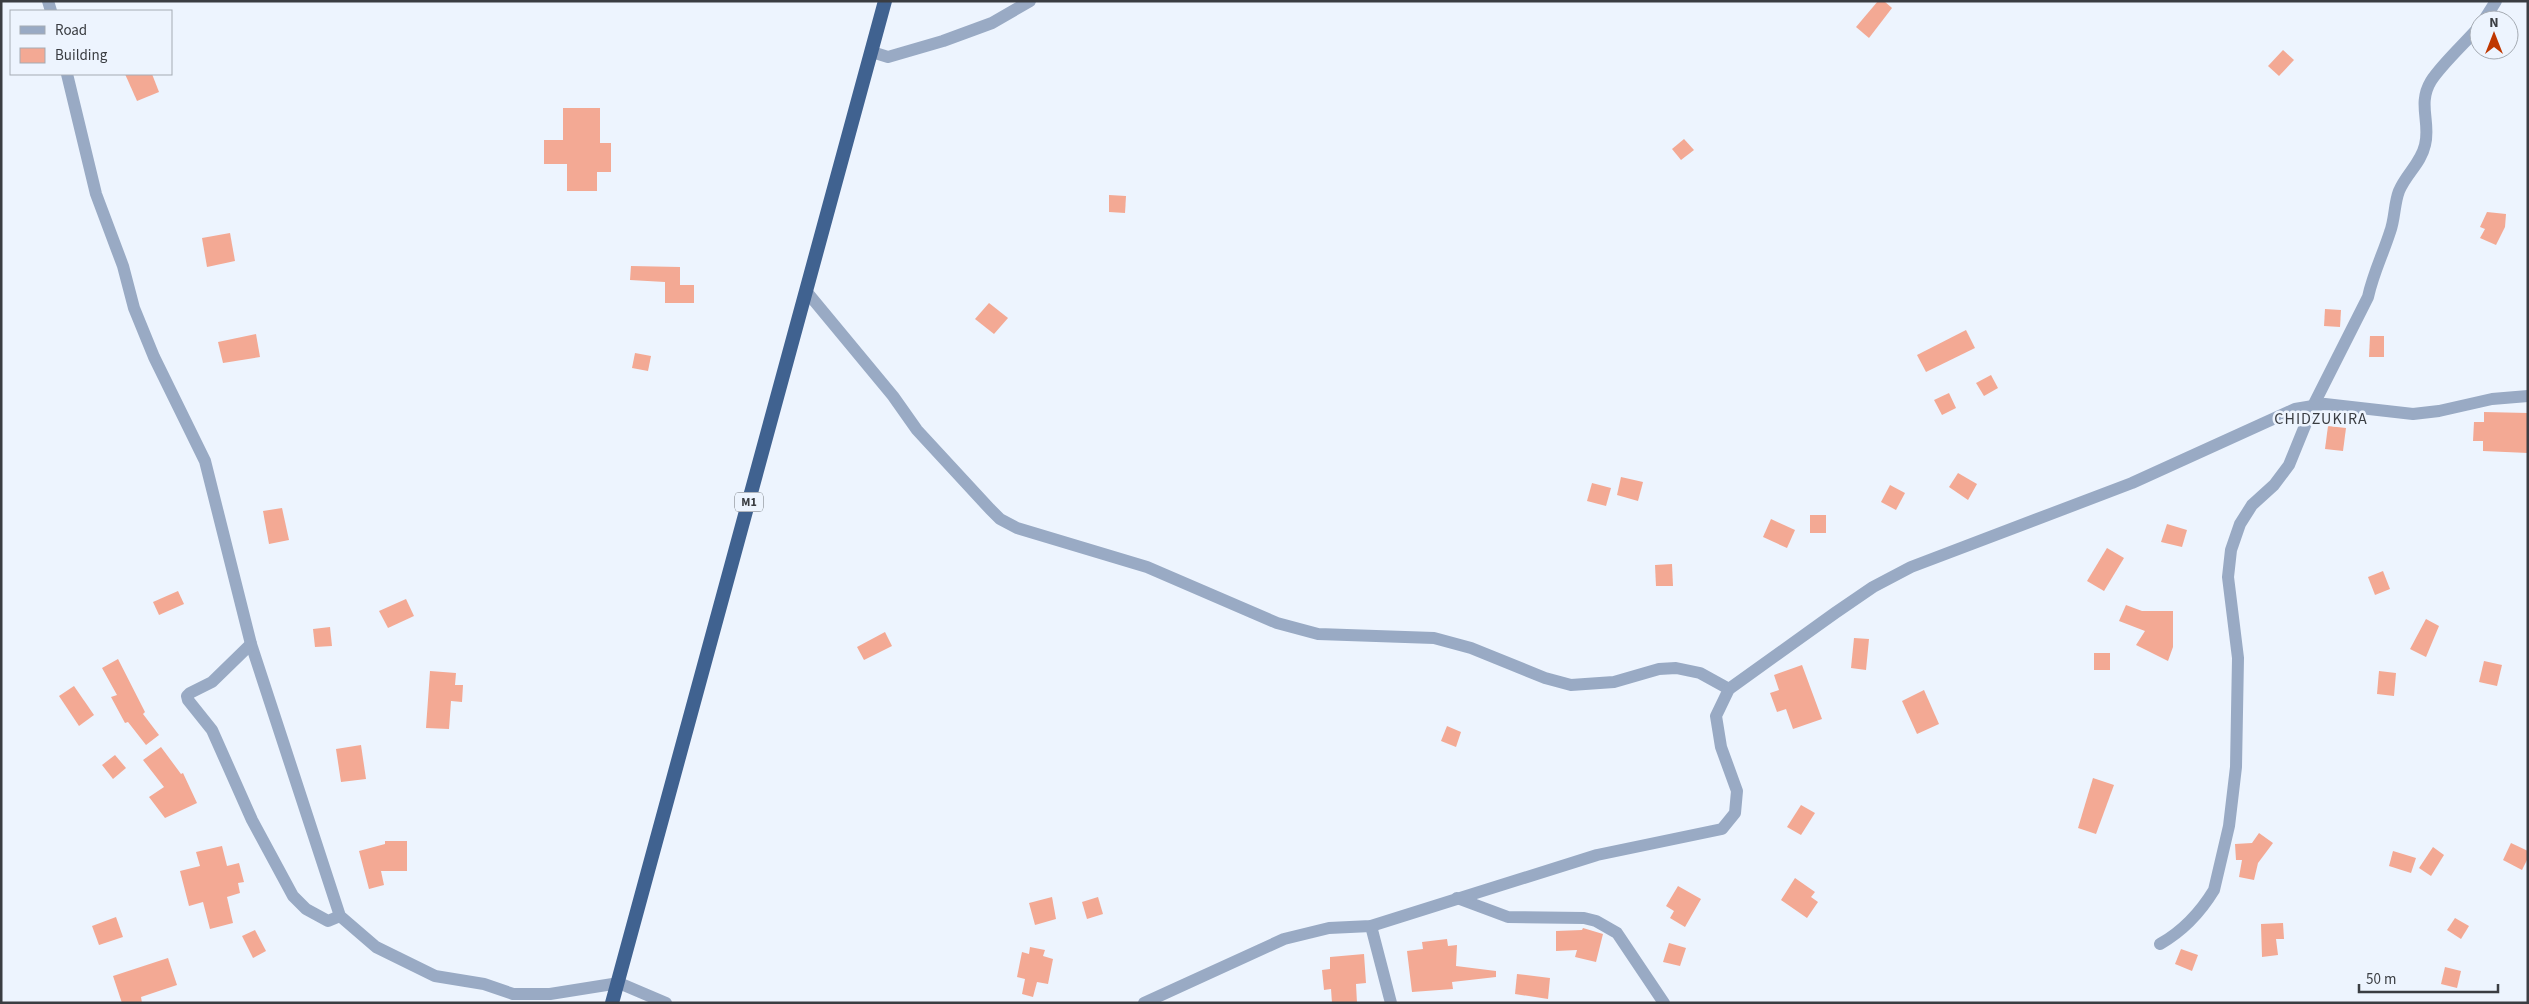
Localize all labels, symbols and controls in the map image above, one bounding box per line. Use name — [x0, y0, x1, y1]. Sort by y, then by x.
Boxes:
legend — [10, 10, 172, 75]
north arrow — [2469, 10, 2519, 60]
text: N — [2489, 13, 2499, 33]
text: Road — [55, 20, 87, 41]
text: Building — [55, 45, 108, 66]
district label: CHIDZUKIRA — [2274, 408, 2368, 430]
road number: M1 — [735, 492, 763, 512]
scale bar — [2359, 962, 2498, 994]
text: 50 m — [2366, 969, 2396, 990]

